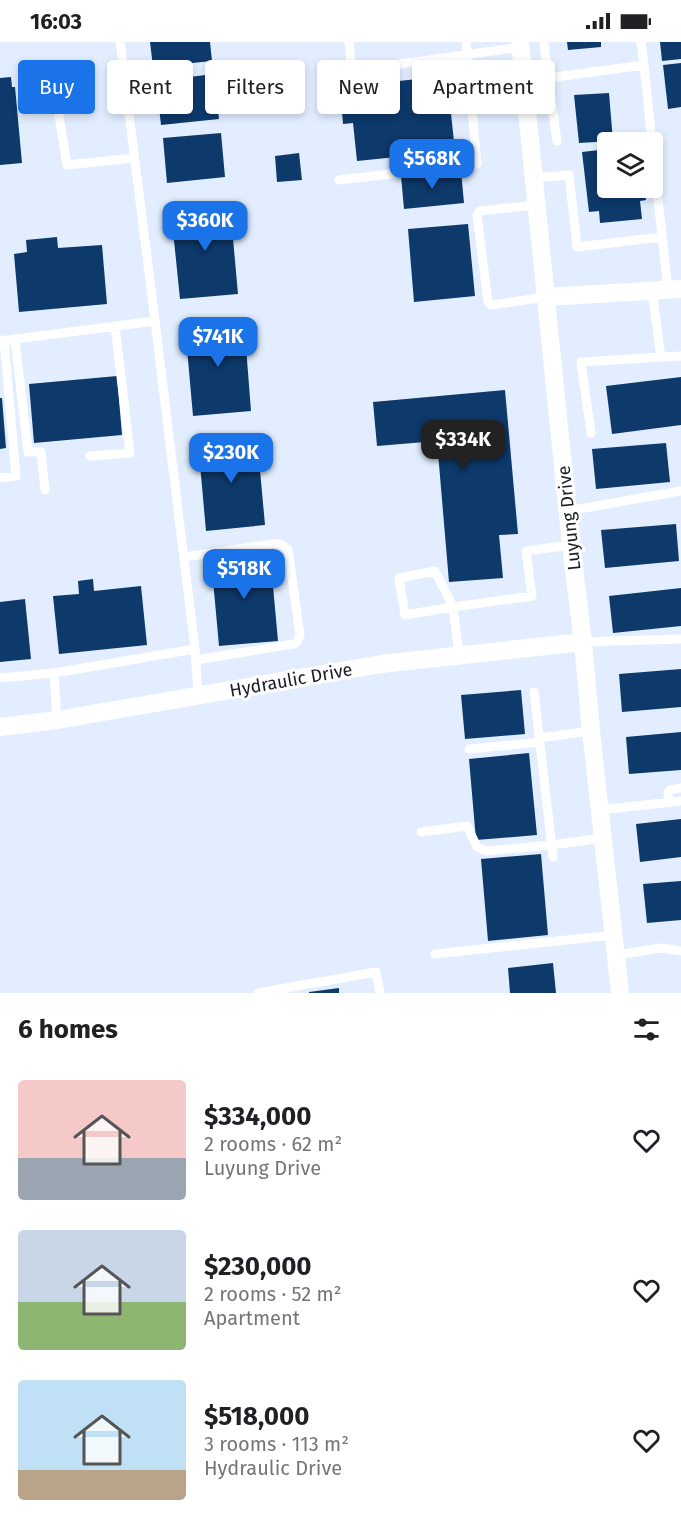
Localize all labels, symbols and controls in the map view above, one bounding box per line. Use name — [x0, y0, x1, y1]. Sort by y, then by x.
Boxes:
text: 16:03 — [30, 8, 82, 35]
chip: Buy — [18, 60, 95, 114]
chip: Rent — [107, 60, 193, 114]
chip: Filters — [205, 60, 305, 114]
chip: New — [317, 60, 400, 114]
chip: Apartment — [412, 60, 555, 114]
map controls — [597, 132, 663, 198]
button: layers — [597, 132, 663, 198]
pin: $568K — [390, 139, 474, 190]
text: $568K — [403, 146, 461, 170]
pin: $360K — [163, 201, 247, 252]
text: $360K — [176, 208, 234, 232]
pin: $741K — [176, 317, 260, 368]
text: $741K — [193, 324, 243, 348]
pin: $334K — [421, 420, 505, 471]
text: $334K — [435, 427, 491, 451]
pin: $230K — [189, 433, 273, 484]
text: $230K — [203, 440, 259, 464]
street label: Luyung Drive — [553, 464, 585, 572]
pin: $518K — [202, 549, 286, 600]
text: $518K — [217, 556, 271, 580]
street label: Hydraulic Drive — [228, 658, 354, 702]
icon: filters — [630, 1013, 663, 1046]
text: 6 homes — [18, 1014, 118, 1045]
text: $334,000 — [204, 1101, 311, 1132]
icon: home — [66, 1104, 138, 1176]
icon: heart — [630, 1124, 663, 1157]
text: 2 rooms · 62 m² — [204, 1132, 342, 1156]
text: Luyung Drive — [204, 1156, 321, 1180]
text: $230,000 — [204, 1251, 312, 1282]
icon: home — [66, 1254, 138, 1326]
icon: heart — [630, 1274, 663, 1307]
text: 2 rooms · 52 m² — [204, 1282, 342, 1306]
text: Apartment — [204, 1306, 300, 1330]
text: $518,000 — [204, 1401, 309, 1432]
icon: home — [66, 1404, 138, 1476]
icon: heart — [630, 1424, 663, 1457]
text: 3 rooms · 113 m² — [204, 1432, 349, 1456]
text: Hydraulic Drive — [204, 1456, 342, 1480]

